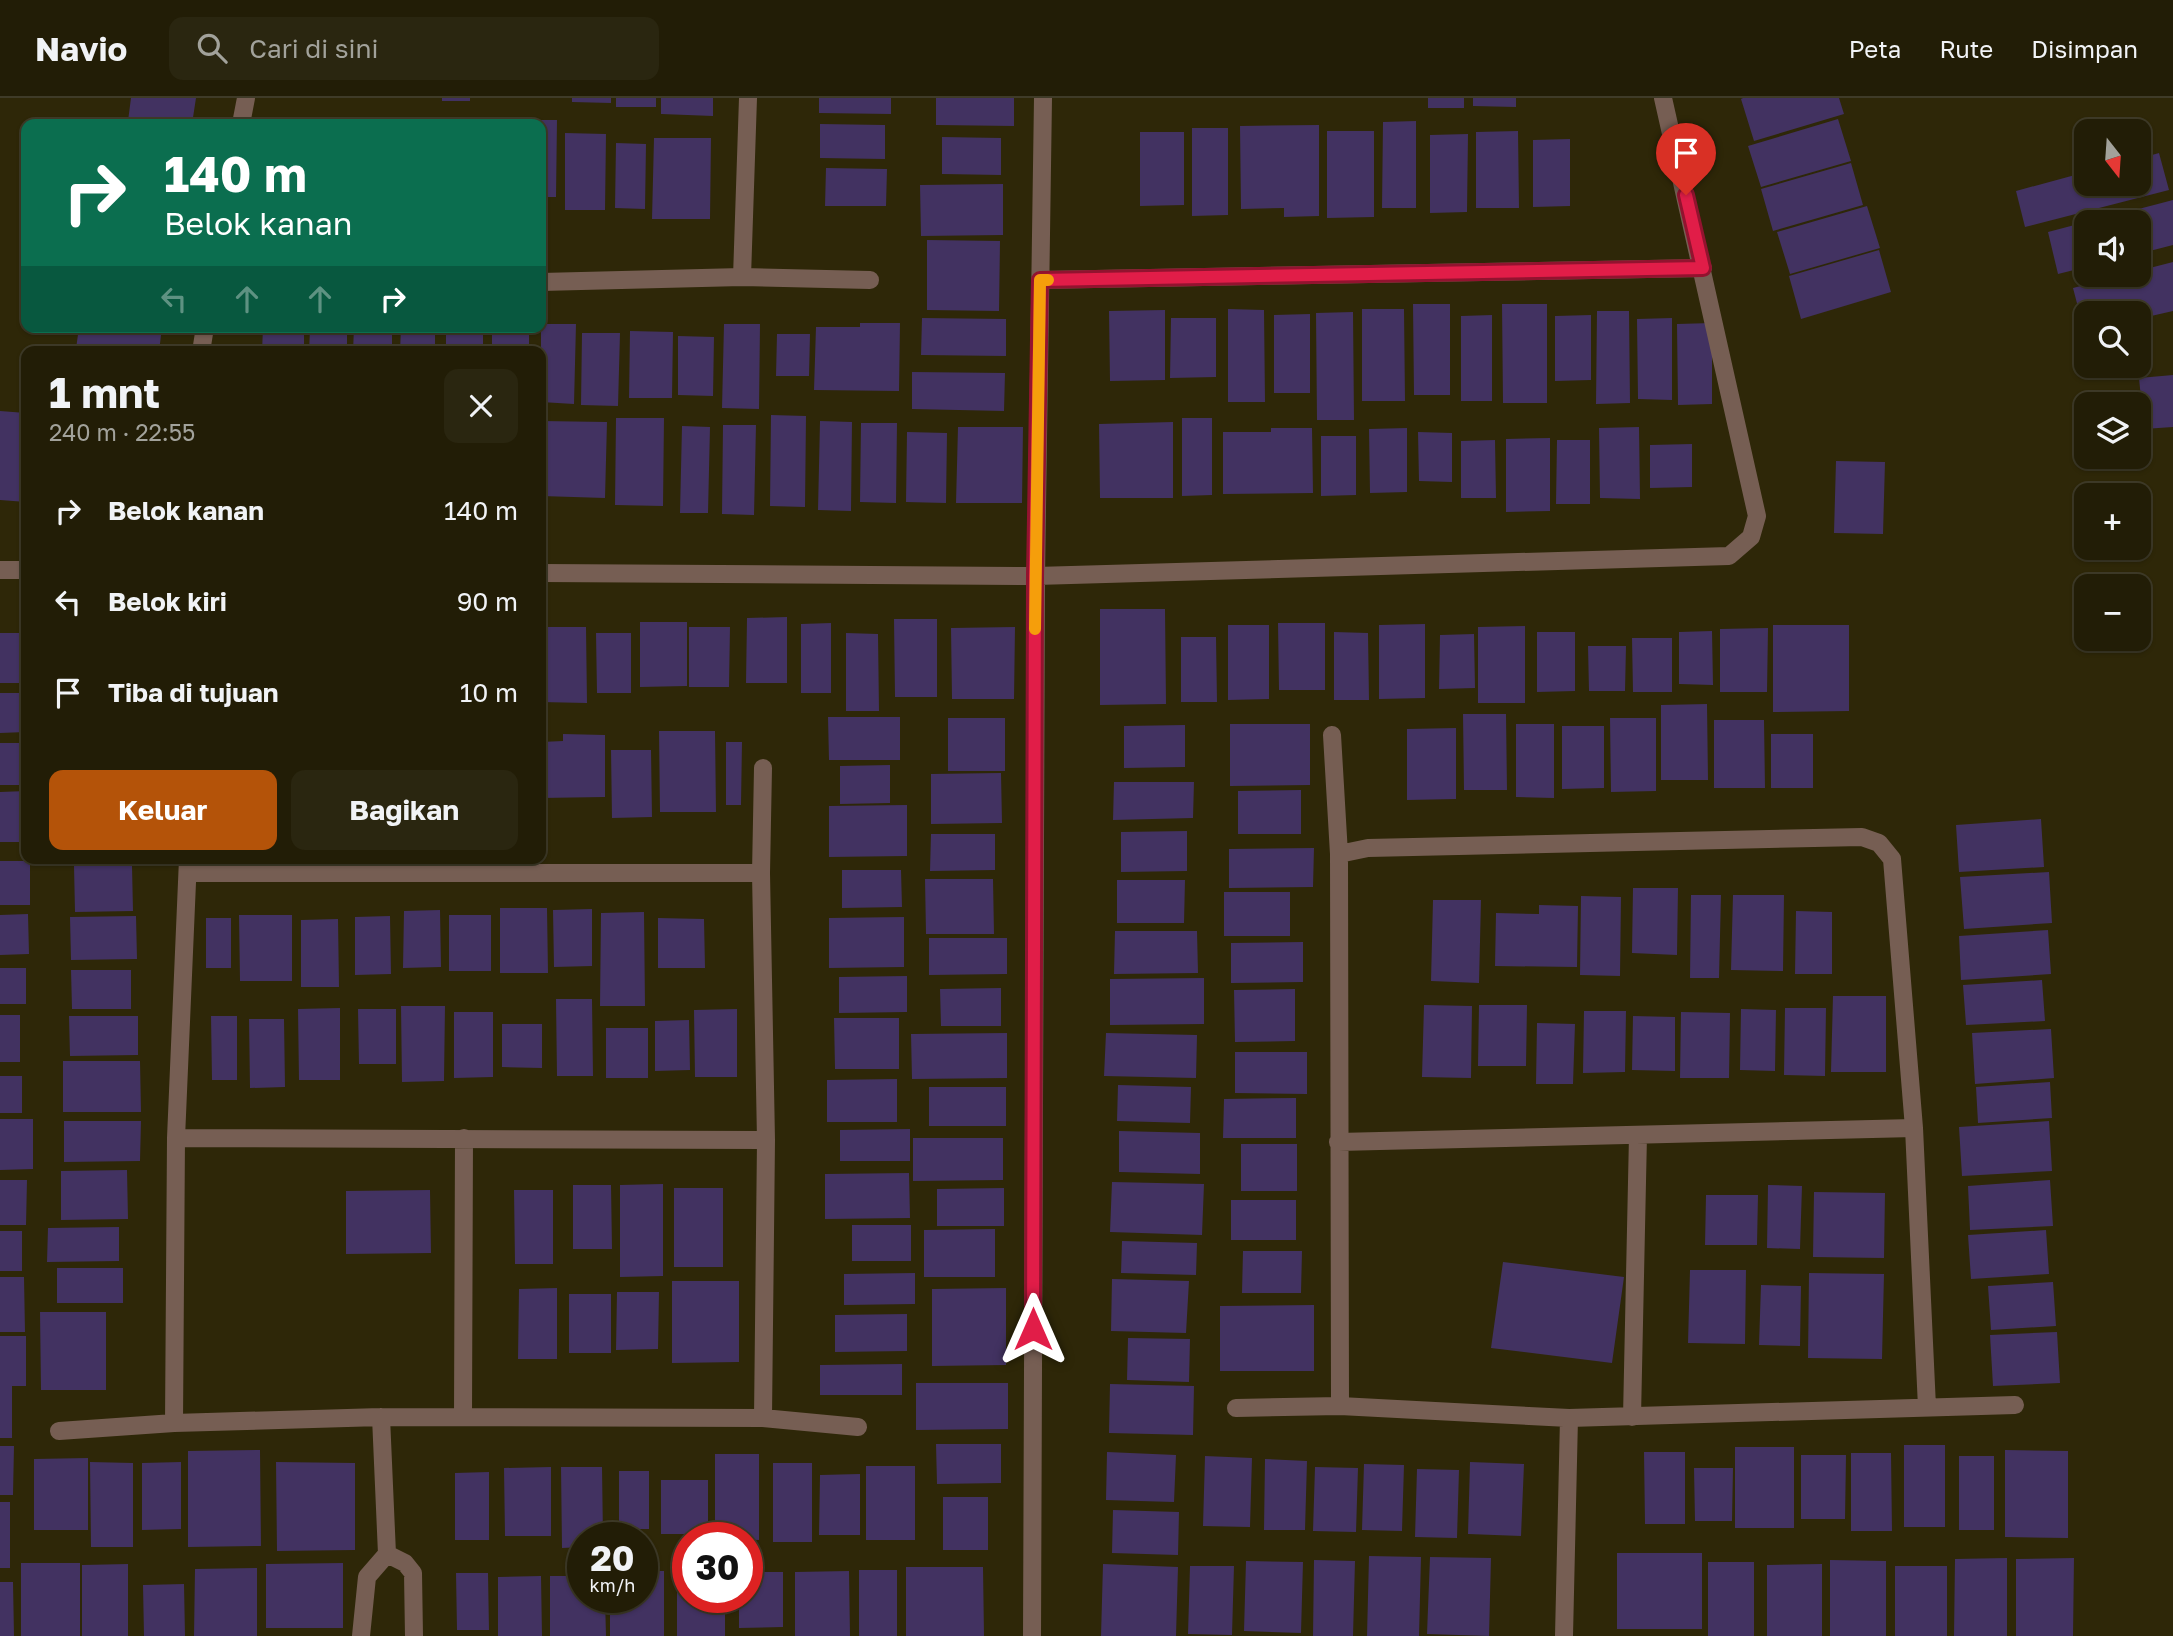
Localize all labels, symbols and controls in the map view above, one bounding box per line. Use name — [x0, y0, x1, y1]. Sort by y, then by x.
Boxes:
search box — [169, 17, 659, 80]
text: Navio — [35, 29, 127, 68]
icon: search — [193, 29, 231, 67]
text: Cari di sini — [249, 33, 379, 64]
text: Peta — [1849, 34, 1901, 63]
text: Rute — [1939, 34, 1993, 63]
text: Disimpan — [2031, 34, 2138, 63]
north arrow — [2074, 119, 2151, 196]
map controls — [2074, 119, 2151, 651]
pin — [1656, 123, 1716, 195]
icon: arrive — [1667, 134, 1705, 172]
text: 140 m — [164, 144, 307, 203]
icon: right — [49, 147, 140, 238]
text: Belok kanan — [164, 204, 352, 242]
button: sound — [2074, 210, 2151, 287]
icon: left — [155, 280, 193, 318]
icon: ahead — [228, 280, 266, 318]
icon: ahead — [301, 280, 339, 318]
icon: right — [374, 280, 412, 318]
button: search — [2074, 301, 2151, 378]
text: 1 mnt — [49, 367, 160, 417]
button: close — [444, 369, 518, 443]
button: layers — [2074, 392, 2151, 469]
text: 240 m · 22:55 — [49, 418, 195, 446]
button: + — [2074, 483, 2151, 560]
icon: right — [49, 492, 87, 530]
text: Belok kanan — [108, 495, 264, 526]
text: 140 m — [444, 495, 518, 526]
button: − — [2074, 574, 2151, 651]
icon: left — [49, 583, 87, 621]
text: Belok kiri — [108, 586, 227, 617]
text: 90 m — [457, 586, 518, 617]
icon: arrive — [49, 674, 87, 712]
text: Tiba di tujuan — [108, 677, 278, 708]
text: 10 m — [460, 677, 518, 708]
button: Keluar — [49, 770, 277, 850]
button: Bagikan — [291, 770, 518, 850]
position arrow — [996, 1292, 1070, 1366]
speed limit sign: 30 — [672, 1522, 763, 1613]
text: 20 — [590, 1537, 635, 1579]
text: km/h — [590, 1574, 635, 1596]

